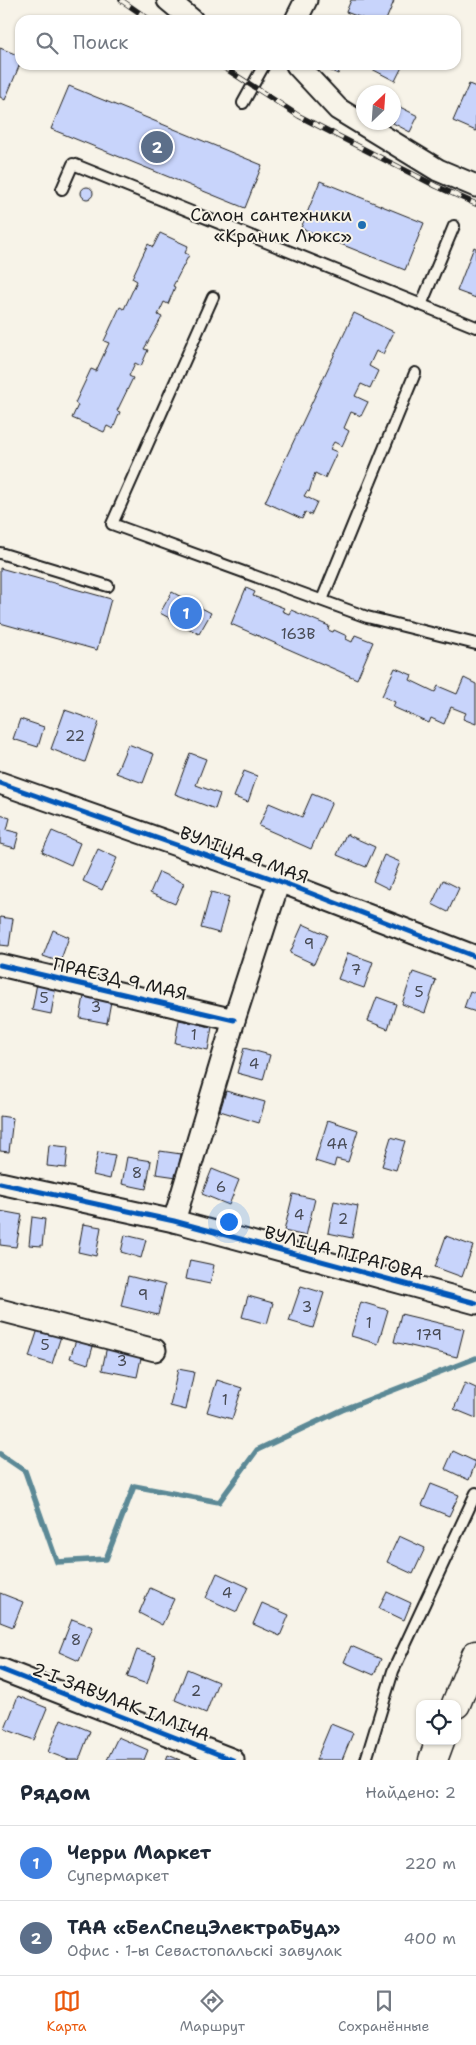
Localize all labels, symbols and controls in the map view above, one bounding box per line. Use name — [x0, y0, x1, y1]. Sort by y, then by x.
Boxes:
search box — [15, 15, 461, 70]
icon: search — [33, 29, 61, 57]
text: Поиск — [73, 30, 128, 55]
north arrow — [356, 85, 401, 130]
pin: 2 — [141, 128, 173, 166]
place label: Салон сантехники «Краник Люкс» — [190, 203, 352, 248]
marker: Салон сантехники «Краник Люкс» — [356, 219, 368, 231]
pin: 1 — [170, 594, 202, 632]
house number: 163В — [281, 624, 315, 644]
house number: 22 — [65, 726, 85, 746]
street label: ВУЛІЦА 9 МАЯ — [176, 821, 312, 889]
house number: 9 — [304, 934, 314, 954]
street label: ПРАЕЗД 9 МАЯ — [51, 952, 189, 1006]
house number: 7 — [351, 960, 361, 980]
house number: 5 — [414, 982, 424, 1002]
house number: 5 — [39, 988, 49, 1008]
house number: 3 — [91, 997, 101, 1017]
house number: 1 — [191, 1025, 197, 1045]
house number: 4 — [249, 1054, 259, 1074]
house number: 4А — [326, 1134, 348, 1154]
house number: 8 — [132, 1163, 142, 1183]
house number: 6 — [216, 1177, 226, 1197]
house number: 4 — [294, 1205, 304, 1225]
your location — [216, 1209, 242, 1235]
house number: 2 — [338, 1209, 348, 1229]
street label: ВУЛІЦА ПІРАГОВА — [262, 1220, 426, 1286]
house number: 9 — [138, 1285, 148, 1305]
house number: 3 — [302, 1297, 312, 1317]
house number: 1 — [366, 1313, 372, 1333]
house number: 179 — [416, 1325, 442, 1345]
house number: 5 — [40, 1335, 50, 1355]
house number: 3 — [117, 1351, 127, 1371]
house number: 1 — [222, 1390, 228, 1410]
house number: 4 — [222, 1583, 232, 1603]
house number: 8 — [71, 1630, 81, 1650]
street label: 2-І ЗАВУЛАК ІЛЛІЧА — [29, 1657, 213, 1747]
house number: 2 — [191, 1681, 201, 1701]
map controls — [416, 1700, 461, 1745]
button: locate — [416, 1700, 461, 1745]
text: Рядом — [20, 1779, 90, 1807]
text: Найдено: 2 — [365, 1782, 456, 1803]
text: Черри Маркет — [67, 1840, 211, 1865]
text: 1 — [32, 1853, 40, 1874]
text: 220 m — [404, 1853, 456, 1874]
text: Супермаркет — [67, 1865, 169, 1886]
text: ТАА «БелСпецЭлектраБуд» — [67, 1915, 340, 1940]
text: 2 — [30, 1928, 42, 1949]
text: 400 m — [403, 1928, 456, 1949]
text: Офис · 1-ы Севастопальскі завулак — [67, 1940, 342, 1961]
tab: Карта — [47, 1987, 87, 2035]
tab: Маршрут — [180, 1987, 245, 2035]
tab: Сохранённые — [338, 1987, 429, 2035]

